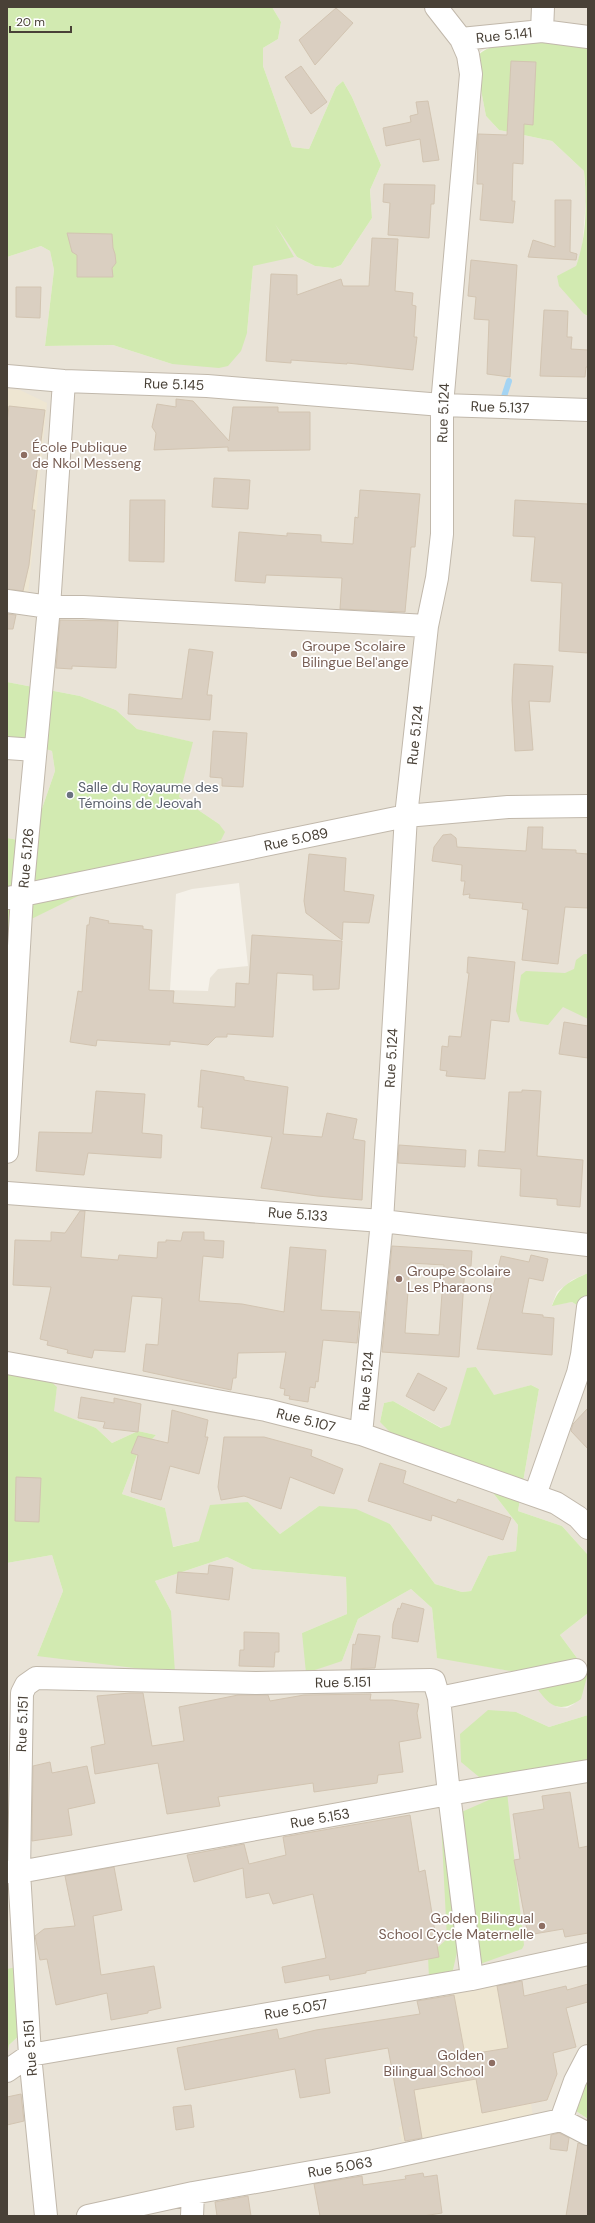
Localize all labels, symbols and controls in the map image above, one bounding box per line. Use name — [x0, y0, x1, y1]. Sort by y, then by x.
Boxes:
scale bar — [10, 8, 71, 34]
text: 20 m — [16, 14, 45, 30]
street label: Rue 5.141 — [475, 23, 533, 47]
street label: Rue 5.145 — [143, 374, 205, 394]
street label: Rue 5.124 — [433, 382, 453, 443]
street label: Rue 5.137 — [470, 397, 530, 417]
place label: École Publique de Nkol Messeng — [32, 438, 142, 472]
marker: École Publique de Nkol Messeng — [19, 450, 29, 460]
place label: Groupe Scolaire Bilingue Bel'ange — [302, 637, 409, 671]
marker: Groupe Scolaire Bilingue Bel'ange — [289, 649, 299, 659]
street label: Rue 5.124 — [403, 704, 427, 766]
place label: Salle du Royaume des Témoins de Jeovah — [78, 778, 219, 812]
marker: Salle du Royaume des Témoins de Jeovah — [65, 790, 75, 800]
street label: Rue 5.089 — [262, 823, 330, 855]
street label: Rue 5.126 — [14, 827, 38, 889]
street label: Rue 5.124 — [380, 1027, 402, 1088]
street label: Rue 5.133 — [267, 1203, 329, 1225]
place label: Groupe Scolaire Les Pharaons — [407, 1262, 511, 1296]
marker: Groupe Scolaire Les Pharaons — [394, 1274, 404, 1284]
street label: Rue 5.124 — [354, 1350, 378, 1412]
street label: Rue 5.107 — [275, 1404, 337, 1436]
street label: Rue 5.151 — [315, 1673, 371, 1691]
street label: Rue 5.151 — [12, 1696, 32, 1752]
street label: Rue 5.153 — [289, 1804, 351, 1832]
place label: Golden Bilingual School Cycle Maternelle — [379, 1909, 534, 1943]
marker: Golden Bilingual School Cycle Maternelle — [537, 1921, 547, 1931]
street label: Rue 5.057 — [263, 1995, 329, 2023]
street label: Rue 5.151 — [19, 2019, 41, 2077]
place label: Golden Bilingual School — [383, 2046, 484, 2080]
marker: Golden Bilingual School — [487, 2058, 497, 2068]
street label: Rue 5.063 — [306, 2152, 374, 2182]

